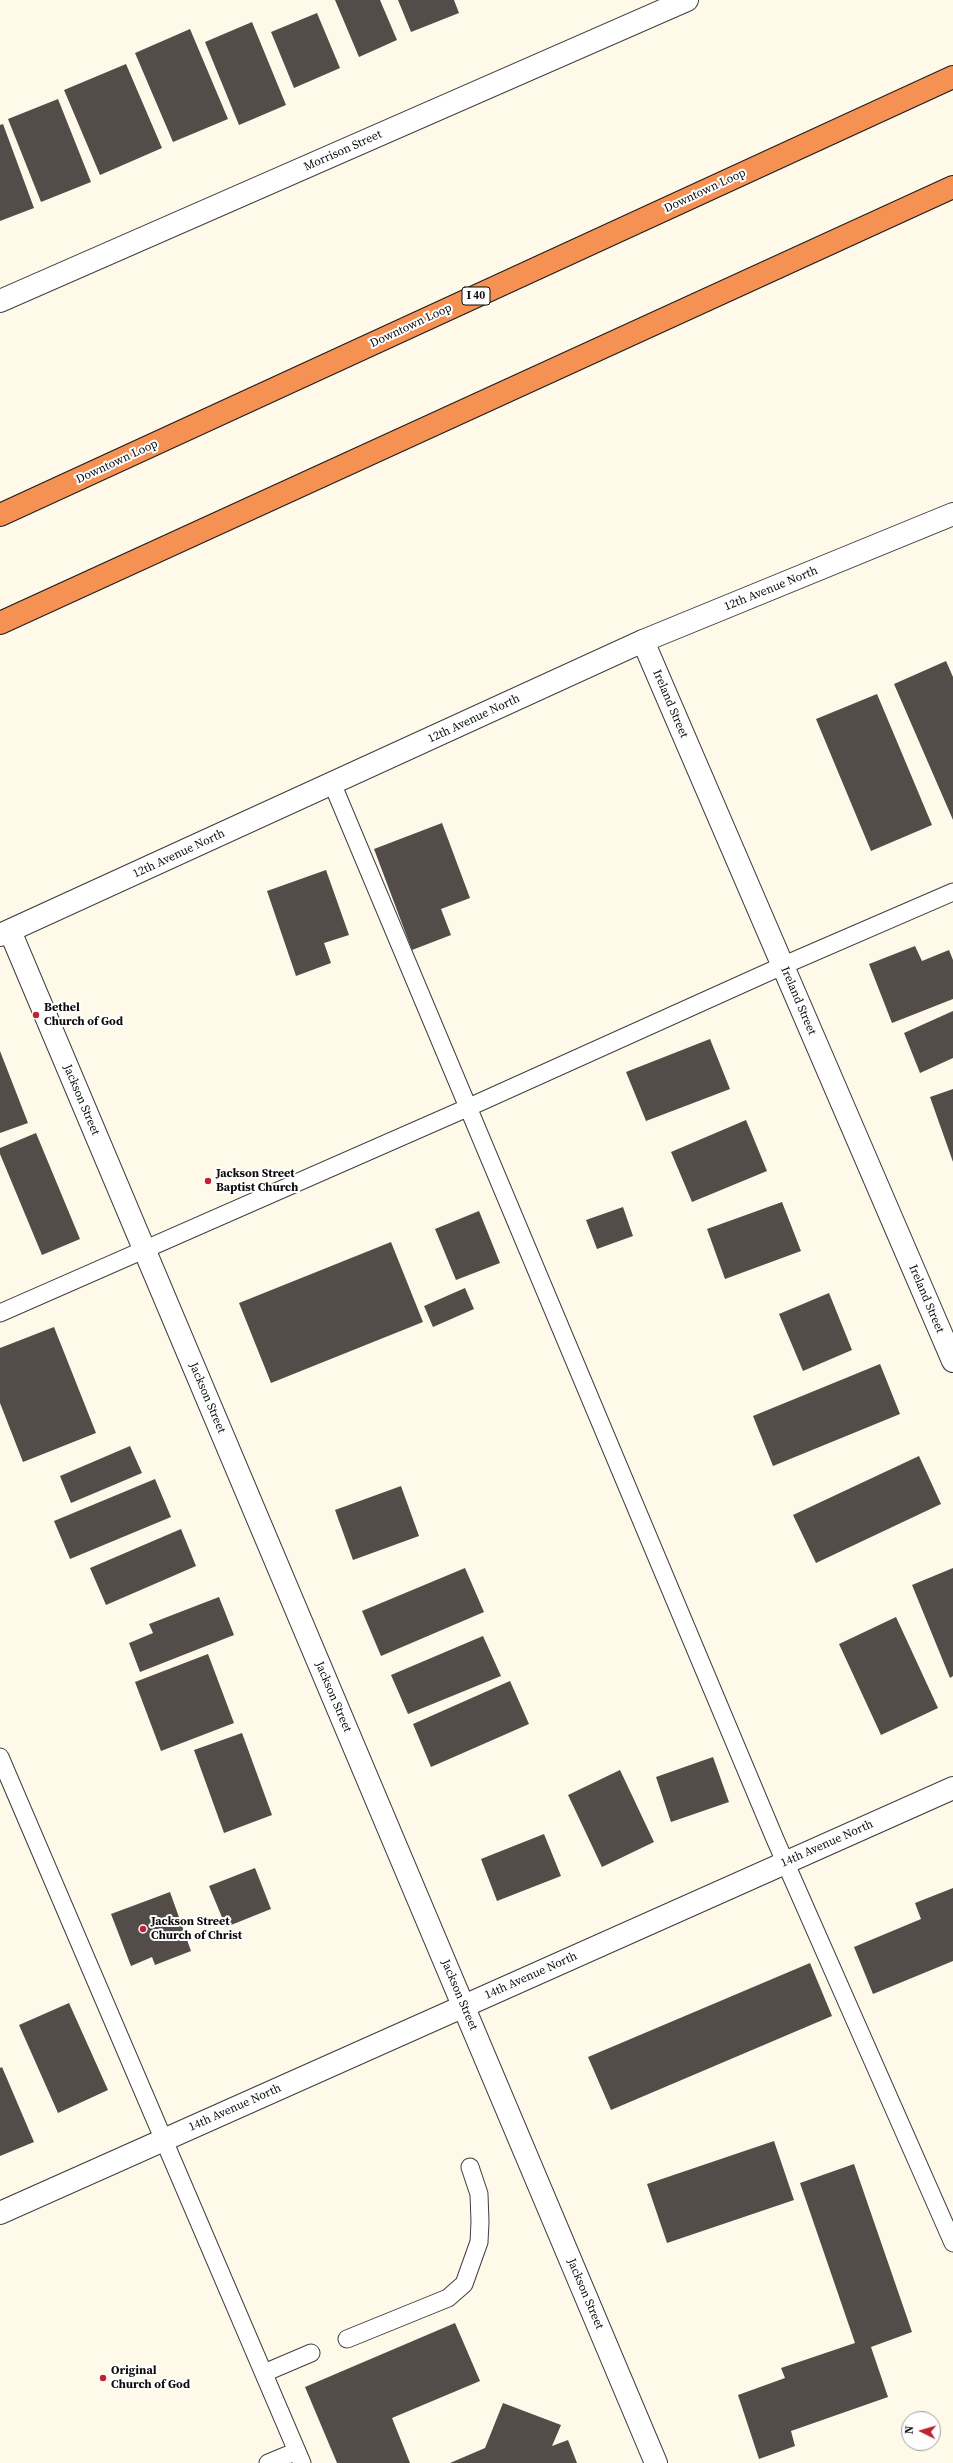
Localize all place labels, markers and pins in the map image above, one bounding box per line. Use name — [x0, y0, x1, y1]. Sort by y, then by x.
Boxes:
place label: Bethel Church of God — [44, 1001, 123, 1029]
marker: Bethel Church of God — [31, 1010, 41, 1020]
place label: Jackson Street Baptist Church — [216, 1167, 298, 1195]
marker: Jackson Street Baptist Church — [203, 1176, 213, 1186]
place label: Jackson Street Church of Christ — [151, 1915, 242, 1943]
marker: Jackson Street Church of Christ — [138, 1924, 148, 1934]
place label: Original Church of God — [111, 2364, 190, 2392]
marker: Original Church of God — [98, 2373, 108, 2383]

